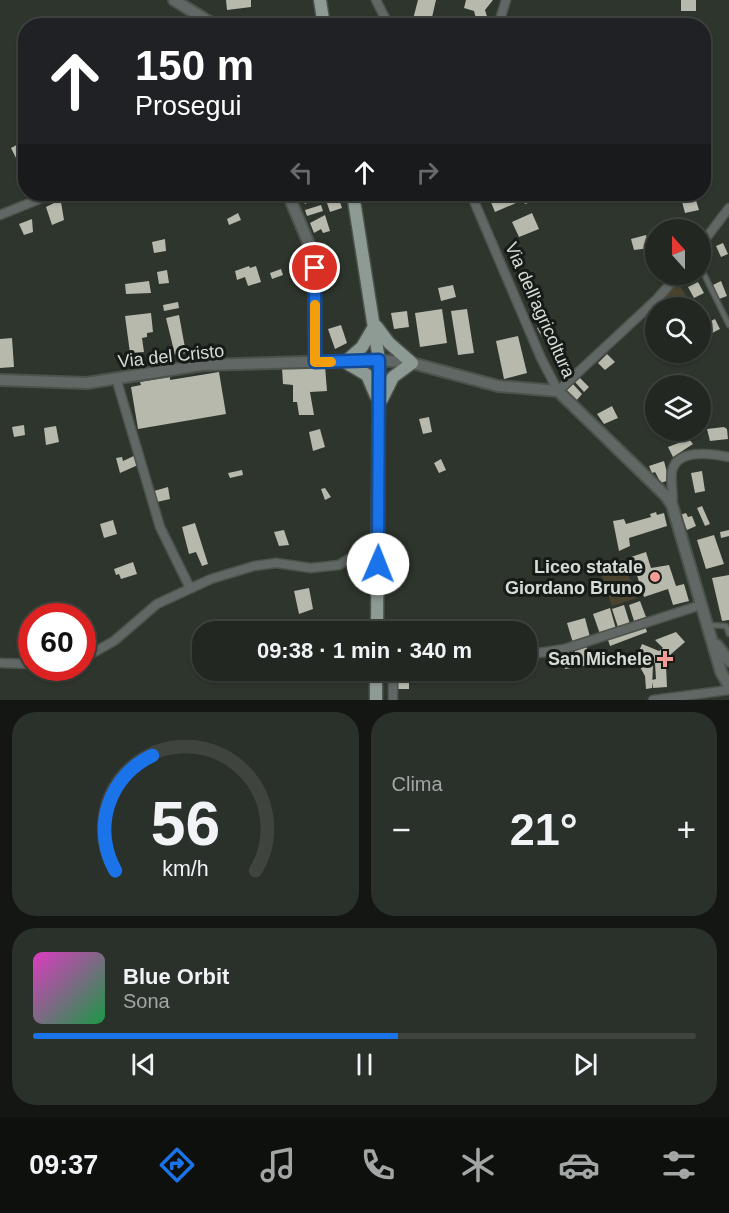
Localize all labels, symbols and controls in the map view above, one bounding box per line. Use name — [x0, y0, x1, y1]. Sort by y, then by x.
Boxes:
icon: ahead — [36, 42, 114, 120]
text: 150 m — [135, 42, 254, 89]
text: Prosegui — [135, 91, 242, 121]
icon: left — [285, 156, 318, 189]
icon: ahead — [348, 156, 381, 189]
icon: right — [411, 156, 444, 189]
north arrow — [645, 219, 711, 285]
map controls — [645, 219, 711, 441]
street label: Via dell'agricoltura — [501, 239, 579, 382]
pin — [289, 242, 340, 293]
icon: arrive — [298, 251, 331, 284]
button: search — [645, 297, 711, 363]
street label: Via del Cristo — [117, 340, 225, 372]
button: layers — [645, 375, 711, 441]
position arrow — [346, 532, 410, 596]
place label: Liceo statale Giordano Bruno — [505, 557, 643, 598]
marker: Liceo statale Giordano Bruno — [648, 570, 662, 584]
speed limit sign: 60 — [18, 603, 96, 681]
text: 09:38 · 1 min · 340 m — [257, 638, 472, 663]
place label: San Michele — [548, 649, 652, 669]
marker: San Michele — [656, 650, 674, 668]
text: Clima — [392, 773, 443, 795]
text: 56 — [151, 789, 220, 858]
text: 21° — [510, 804, 578, 855]
text: − — [392, 811, 411, 848]
text: + — [677, 811, 696, 848]
text: km/h — [162, 857, 208, 881]
text: Blue Orbit — [123, 964, 229, 989]
text: Sona — [123, 990, 170, 1012]
icon: previous — [127, 1048, 160, 1081]
icon: pause — [348, 1048, 381, 1081]
icon: next — [569, 1048, 602, 1081]
icon: directions — [156, 1144, 198, 1186]
icon: music — [257, 1144, 299, 1186]
icon: phone — [357, 1144, 399, 1186]
icon: climate — [457, 1144, 499, 1186]
icon: car — [558, 1144, 600, 1186]
icon: filters — [658, 1144, 700, 1186]
text: 09:37 — [29, 1150, 98, 1180]

